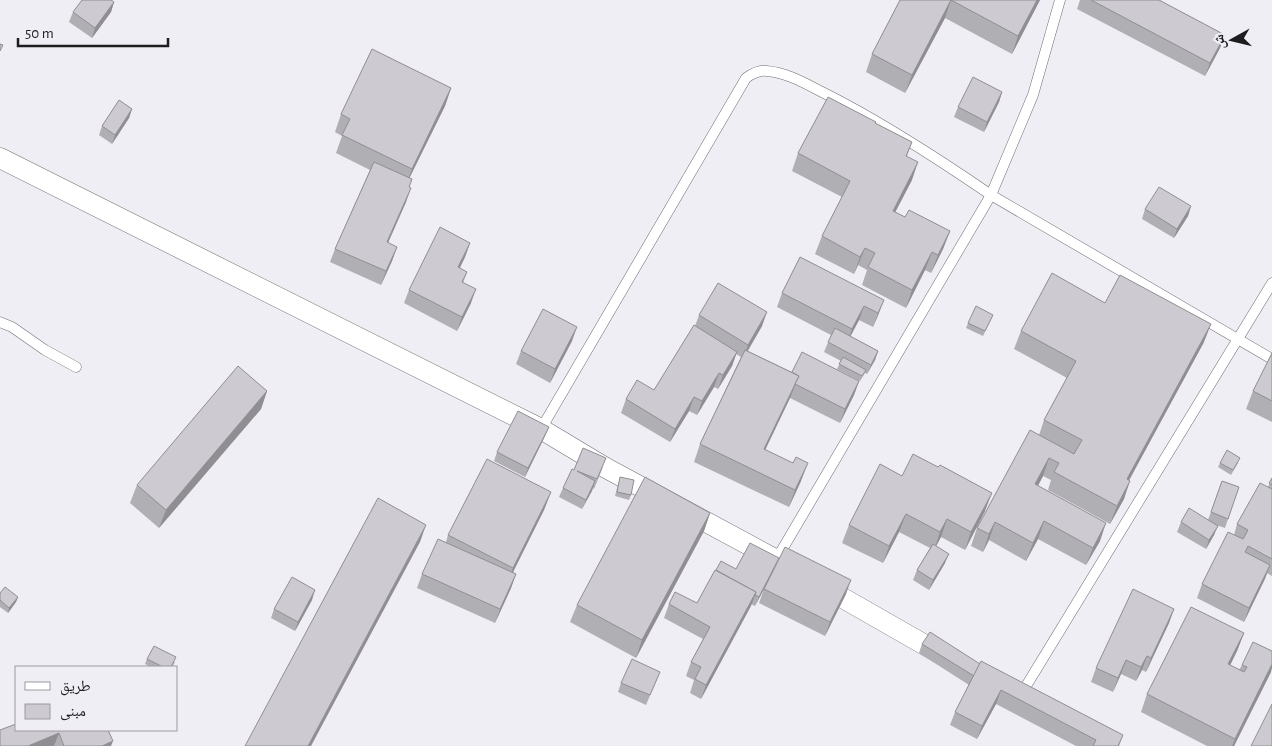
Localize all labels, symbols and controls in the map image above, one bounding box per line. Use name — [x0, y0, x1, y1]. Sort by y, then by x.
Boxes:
scale bar — [18, 15, 168, 47]
north arrow — [1207, 15, 1257, 65]
text: 50 m — [25, 26, 54, 41]
text: ش — [1212, 33, 1229, 50]
legend — [15, 666, 178, 731]
text: طريق — [60, 679, 91, 696]
text: مبنى — [60, 704, 86, 721]

